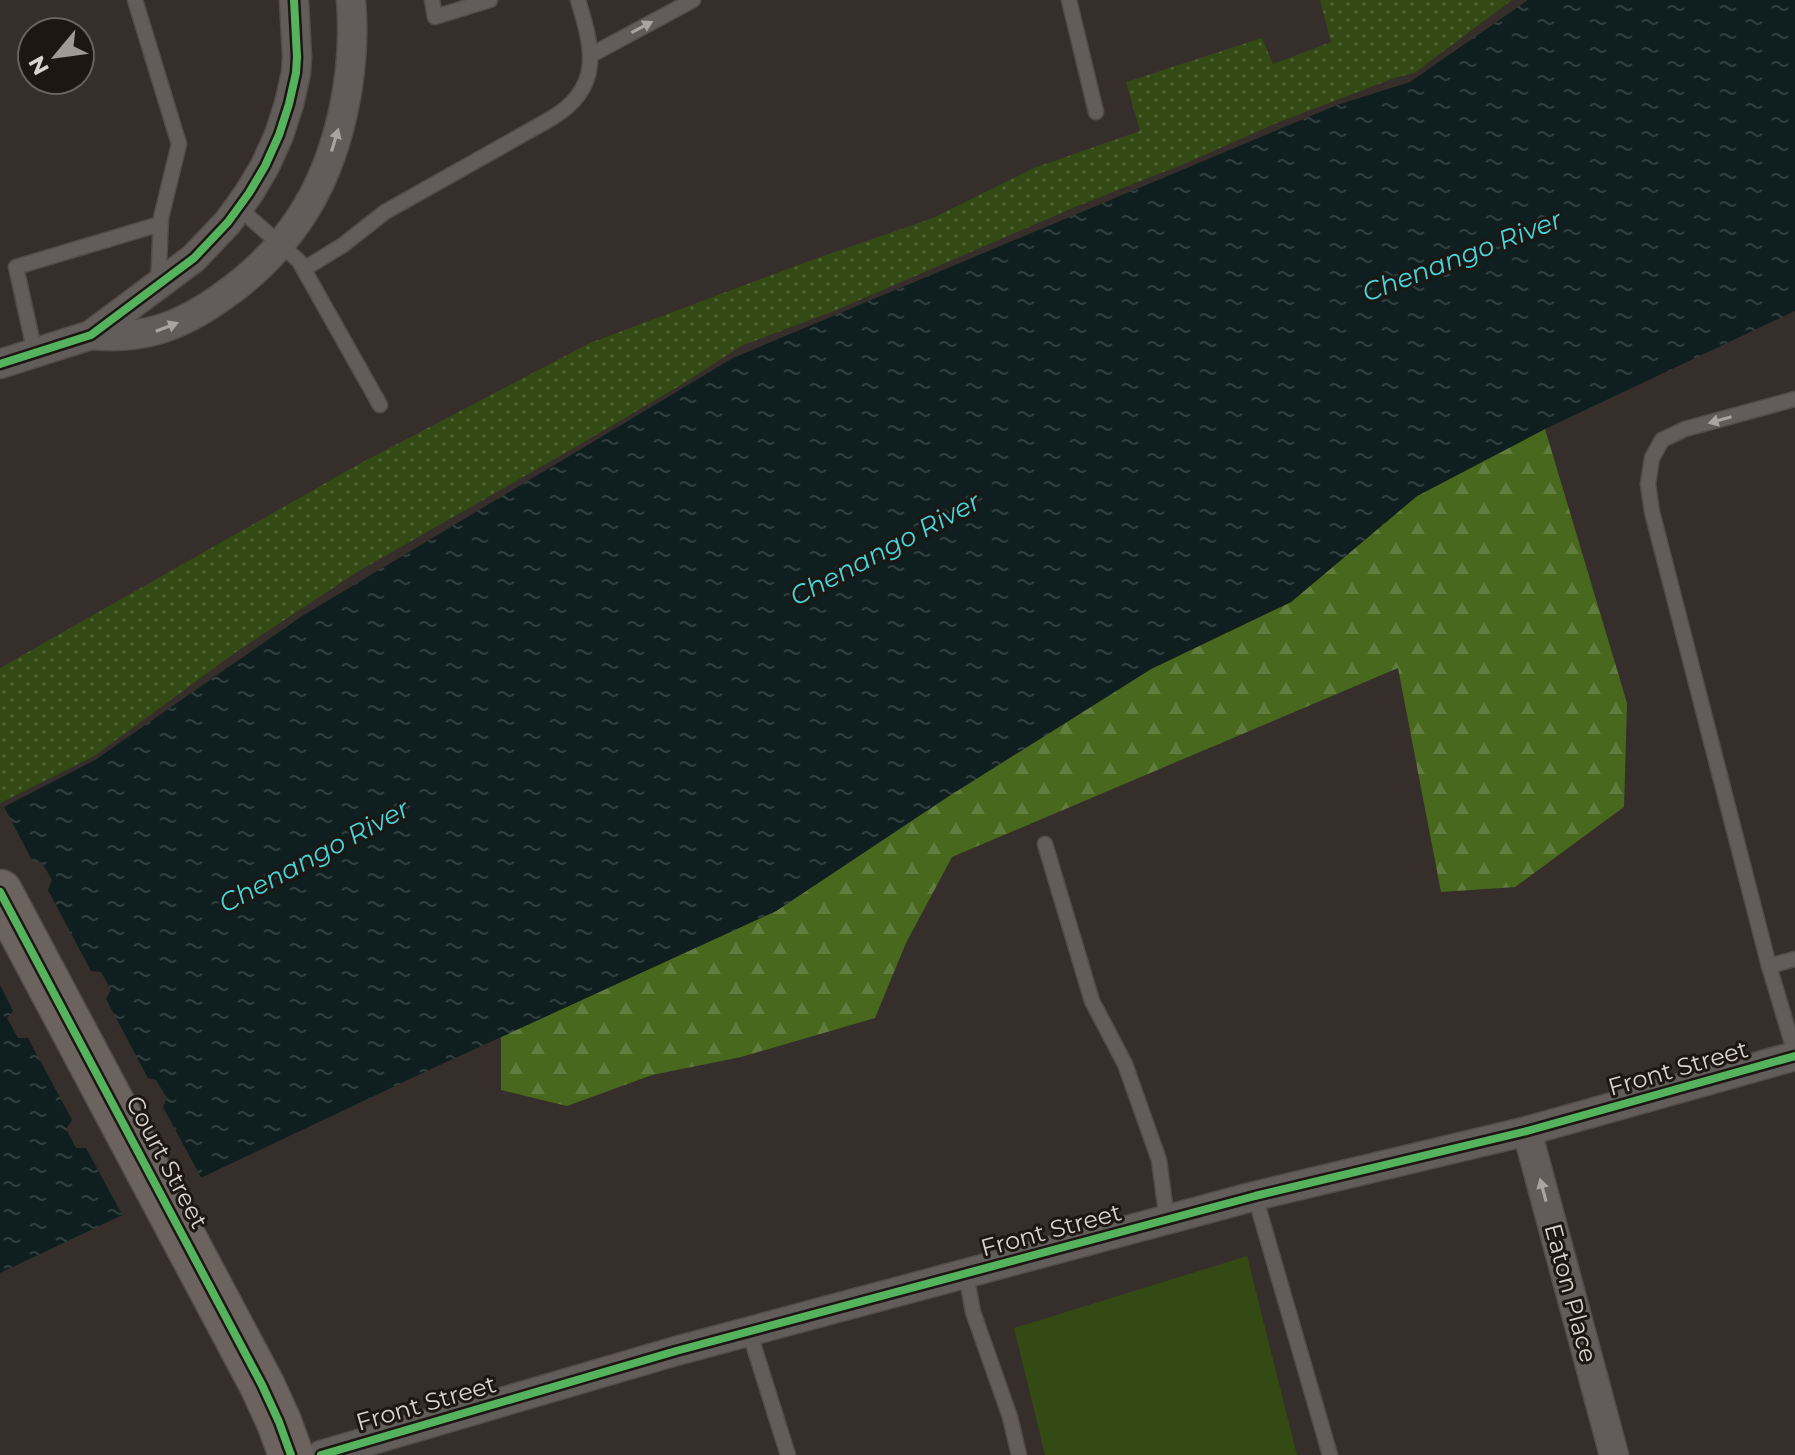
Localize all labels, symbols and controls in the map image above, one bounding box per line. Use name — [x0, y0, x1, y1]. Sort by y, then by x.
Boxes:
north arrow — [16, 16, 96, 96]
one-way arrow — [631, 21, 653, 35]
text: N — [23, 51, 55, 80]
one-way arrow — [329, 127, 342, 151]
water label: Chenango River — [1358, 203, 1567, 309]
one-way arrow — [156, 320, 180, 333]
one-way arrow — [1707, 414, 1732, 426]
water label: Chenango River — [784, 485, 986, 613]
water label: Chenango River — [213, 792, 415, 920]
street label: Front Street — [1605, 1034, 1752, 1102]
street label: Court Street — [120, 1091, 214, 1234]
one-way arrow — [1536, 1178, 1549, 1202]
street label: Front Street — [978, 1197, 1125, 1263]
street label: Eaton Place — [1539, 1220, 1603, 1366]
street label: Front Street — [353, 1369, 500, 1437]

